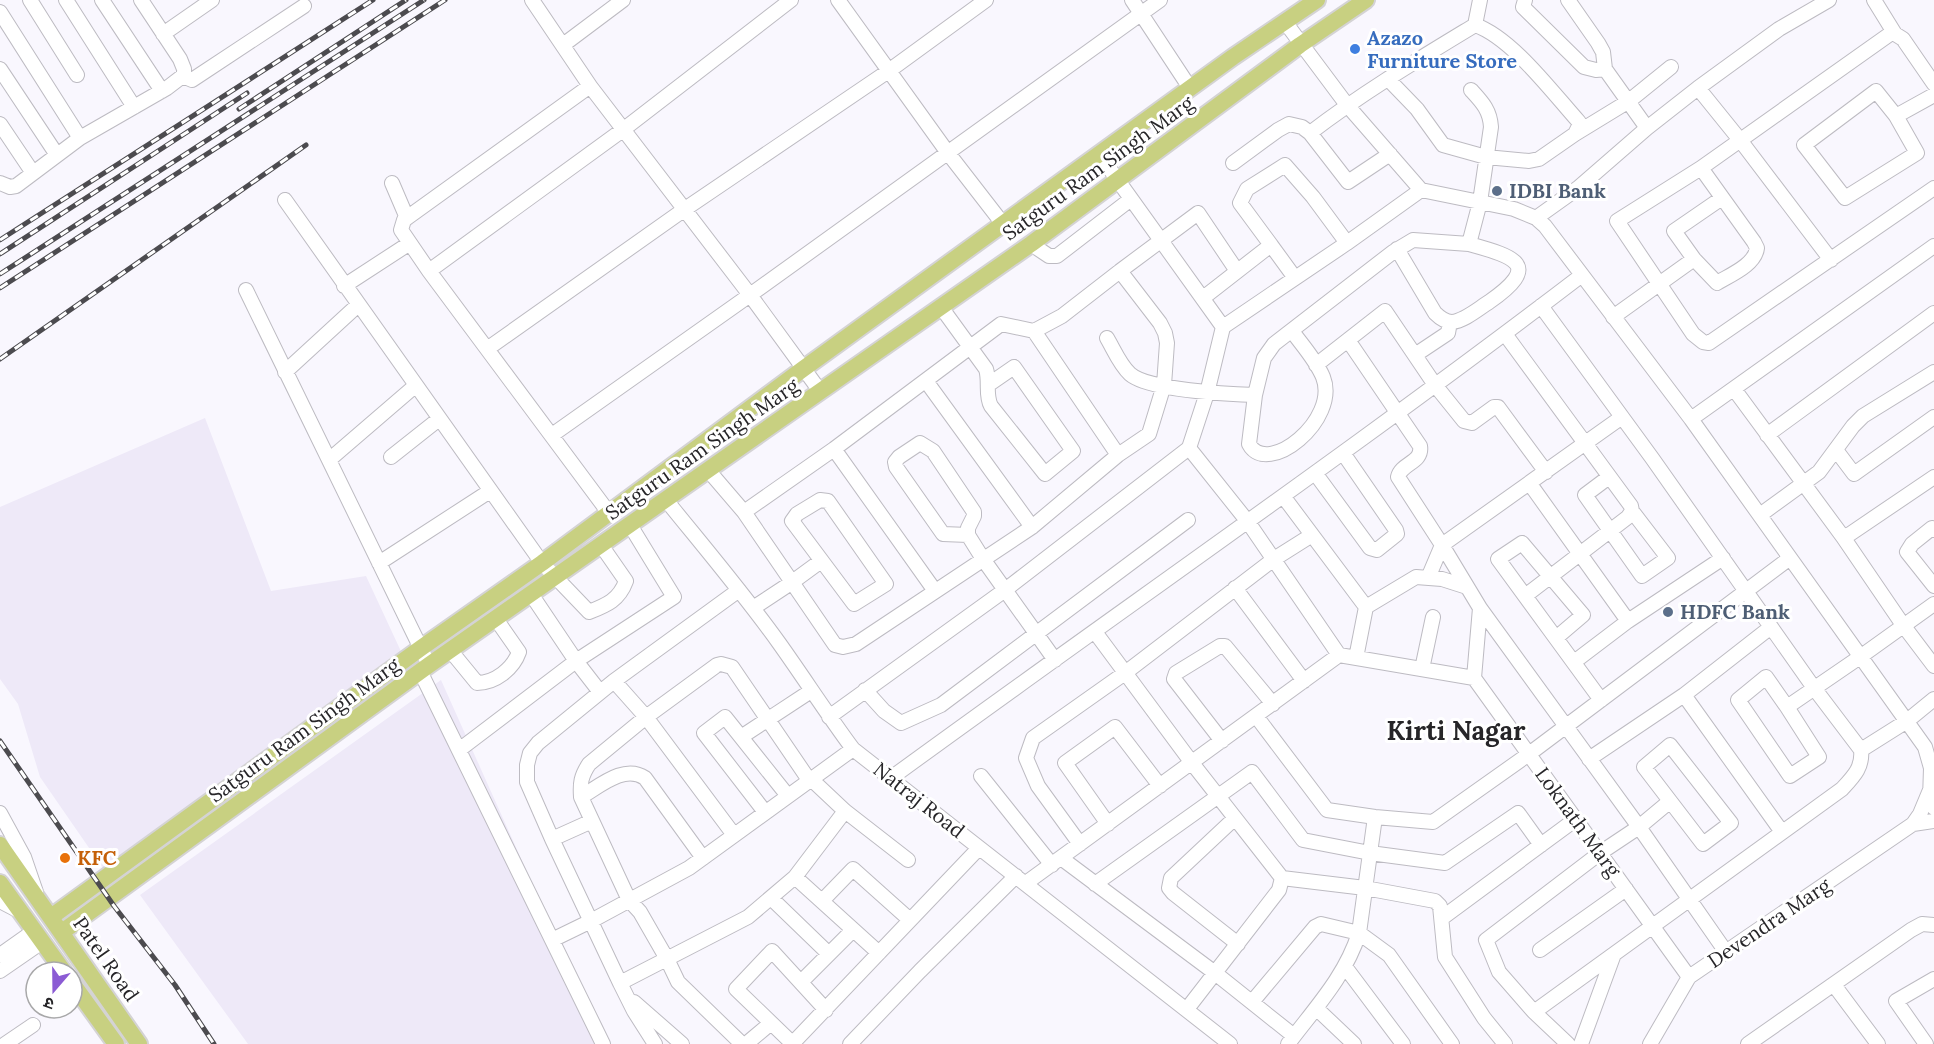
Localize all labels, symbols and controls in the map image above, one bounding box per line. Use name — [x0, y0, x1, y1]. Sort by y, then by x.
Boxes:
place label: Azazo Furniture Store — [1367, 25, 1517, 73]
marker: Azazo Furniture Store — [1348, 42, 1362, 56]
street label: Satguru Ram Singh Marg — [997, 89, 1199, 245]
place label: IDBI Bank — [1509, 178, 1606, 203]
marker: IDBI Bank — [1490, 184, 1504, 198]
street label: Satguru Ram Singh Marg — [600, 372, 804, 525]
place label: HDFC Bank — [1680, 599, 1790, 624]
marker: HDFC Bank — [1661, 605, 1675, 619]
street label: Satguru Ram Singh Marg — [203, 651, 405, 807]
district label: Kirti Nagar — [1386, 714, 1526, 747]
street label: Natraj Road — [869, 756, 970, 843]
street label: Loknath Marg — [1530, 762, 1627, 882]
place label: KFC — [77, 845, 117, 870]
marker: KFC — [58, 851, 72, 865]
street label: Devendra Marg — [1702, 872, 1836, 973]
street label: Patel Road — [68, 911, 145, 1006]
north arrow — [24, 960, 84, 1020]
text: उ — [40, 993, 57, 1015]

